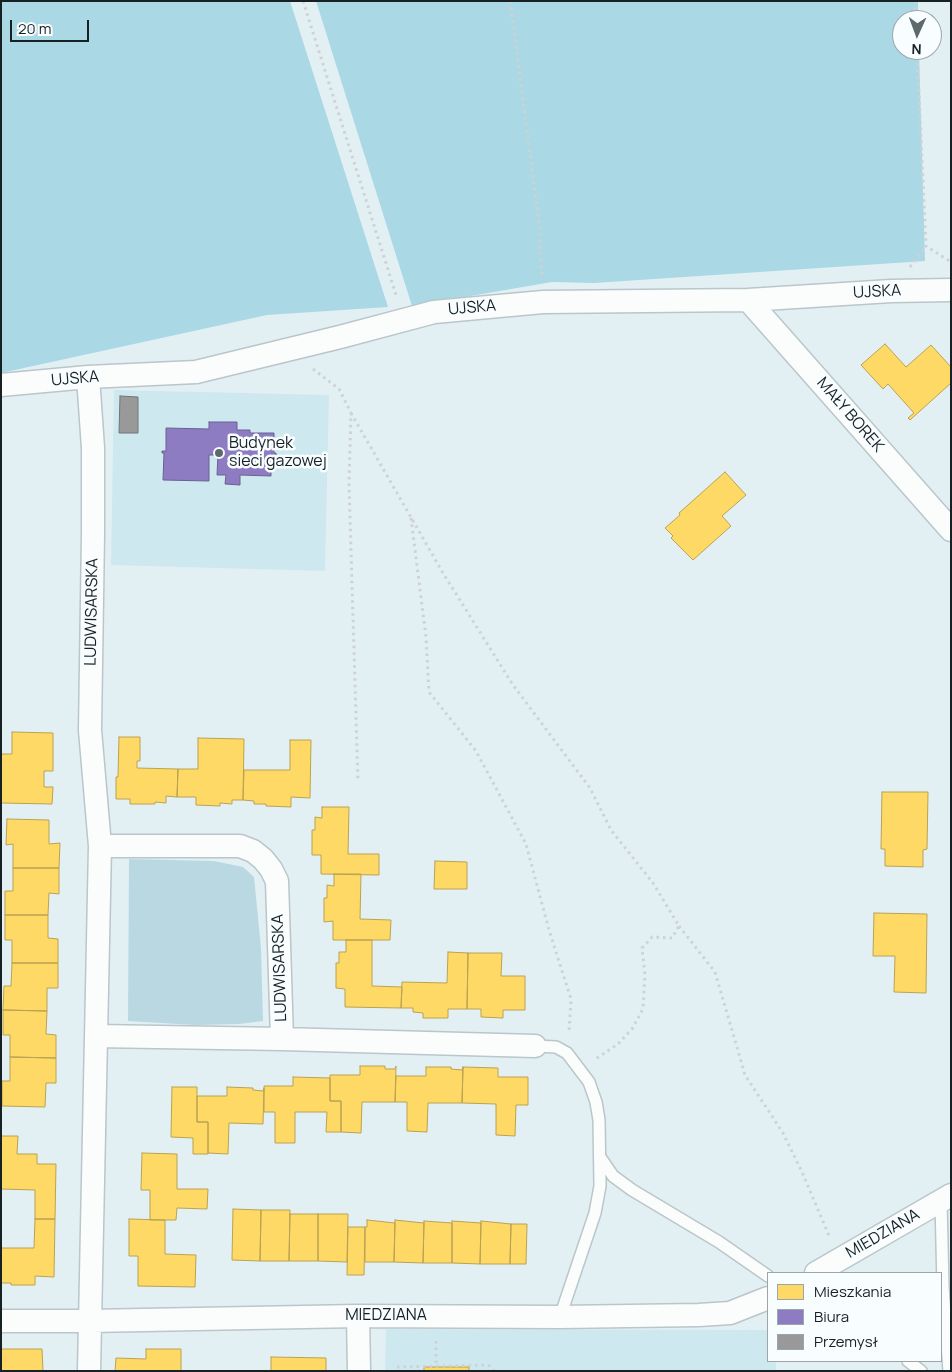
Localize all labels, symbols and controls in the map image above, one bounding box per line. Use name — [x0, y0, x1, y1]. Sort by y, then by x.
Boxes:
scale bar — [12, 10, 91, 42]
north arrow — [892, 10, 942, 60]
text: 20 m — [18, 18, 51, 39]
text: N — [911, 40, 922, 59]
street label: UJSKA — [852, 281, 902, 303]
street label: UJSKA — [447, 296, 497, 320]
street label: UJSKA — [50, 367, 100, 391]
street label: MAŁY BOREK — [812, 374, 888, 456]
place label: Budynek sieci gazowej — [229, 434, 327, 472]
marker: Budynek sieci gazowej — [213, 447, 225, 459]
street label: LUDWISARSKA — [81, 558, 103, 666]
street label: LUDWISARSKA — [269, 914, 291, 1022]
street label: MIEDZIANA — [843, 1205, 923, 1263]
legend — [767, 1272, 942, 1362]
text: Mieszkania — [814, 1281, 891, 1302]
street label: MIEDZIANA — [345, 1306, 427, 1326]
text: Biura — [814, 1306, 849, 1327]
text: Przemysł — [814, 1331, 878, 1352]

